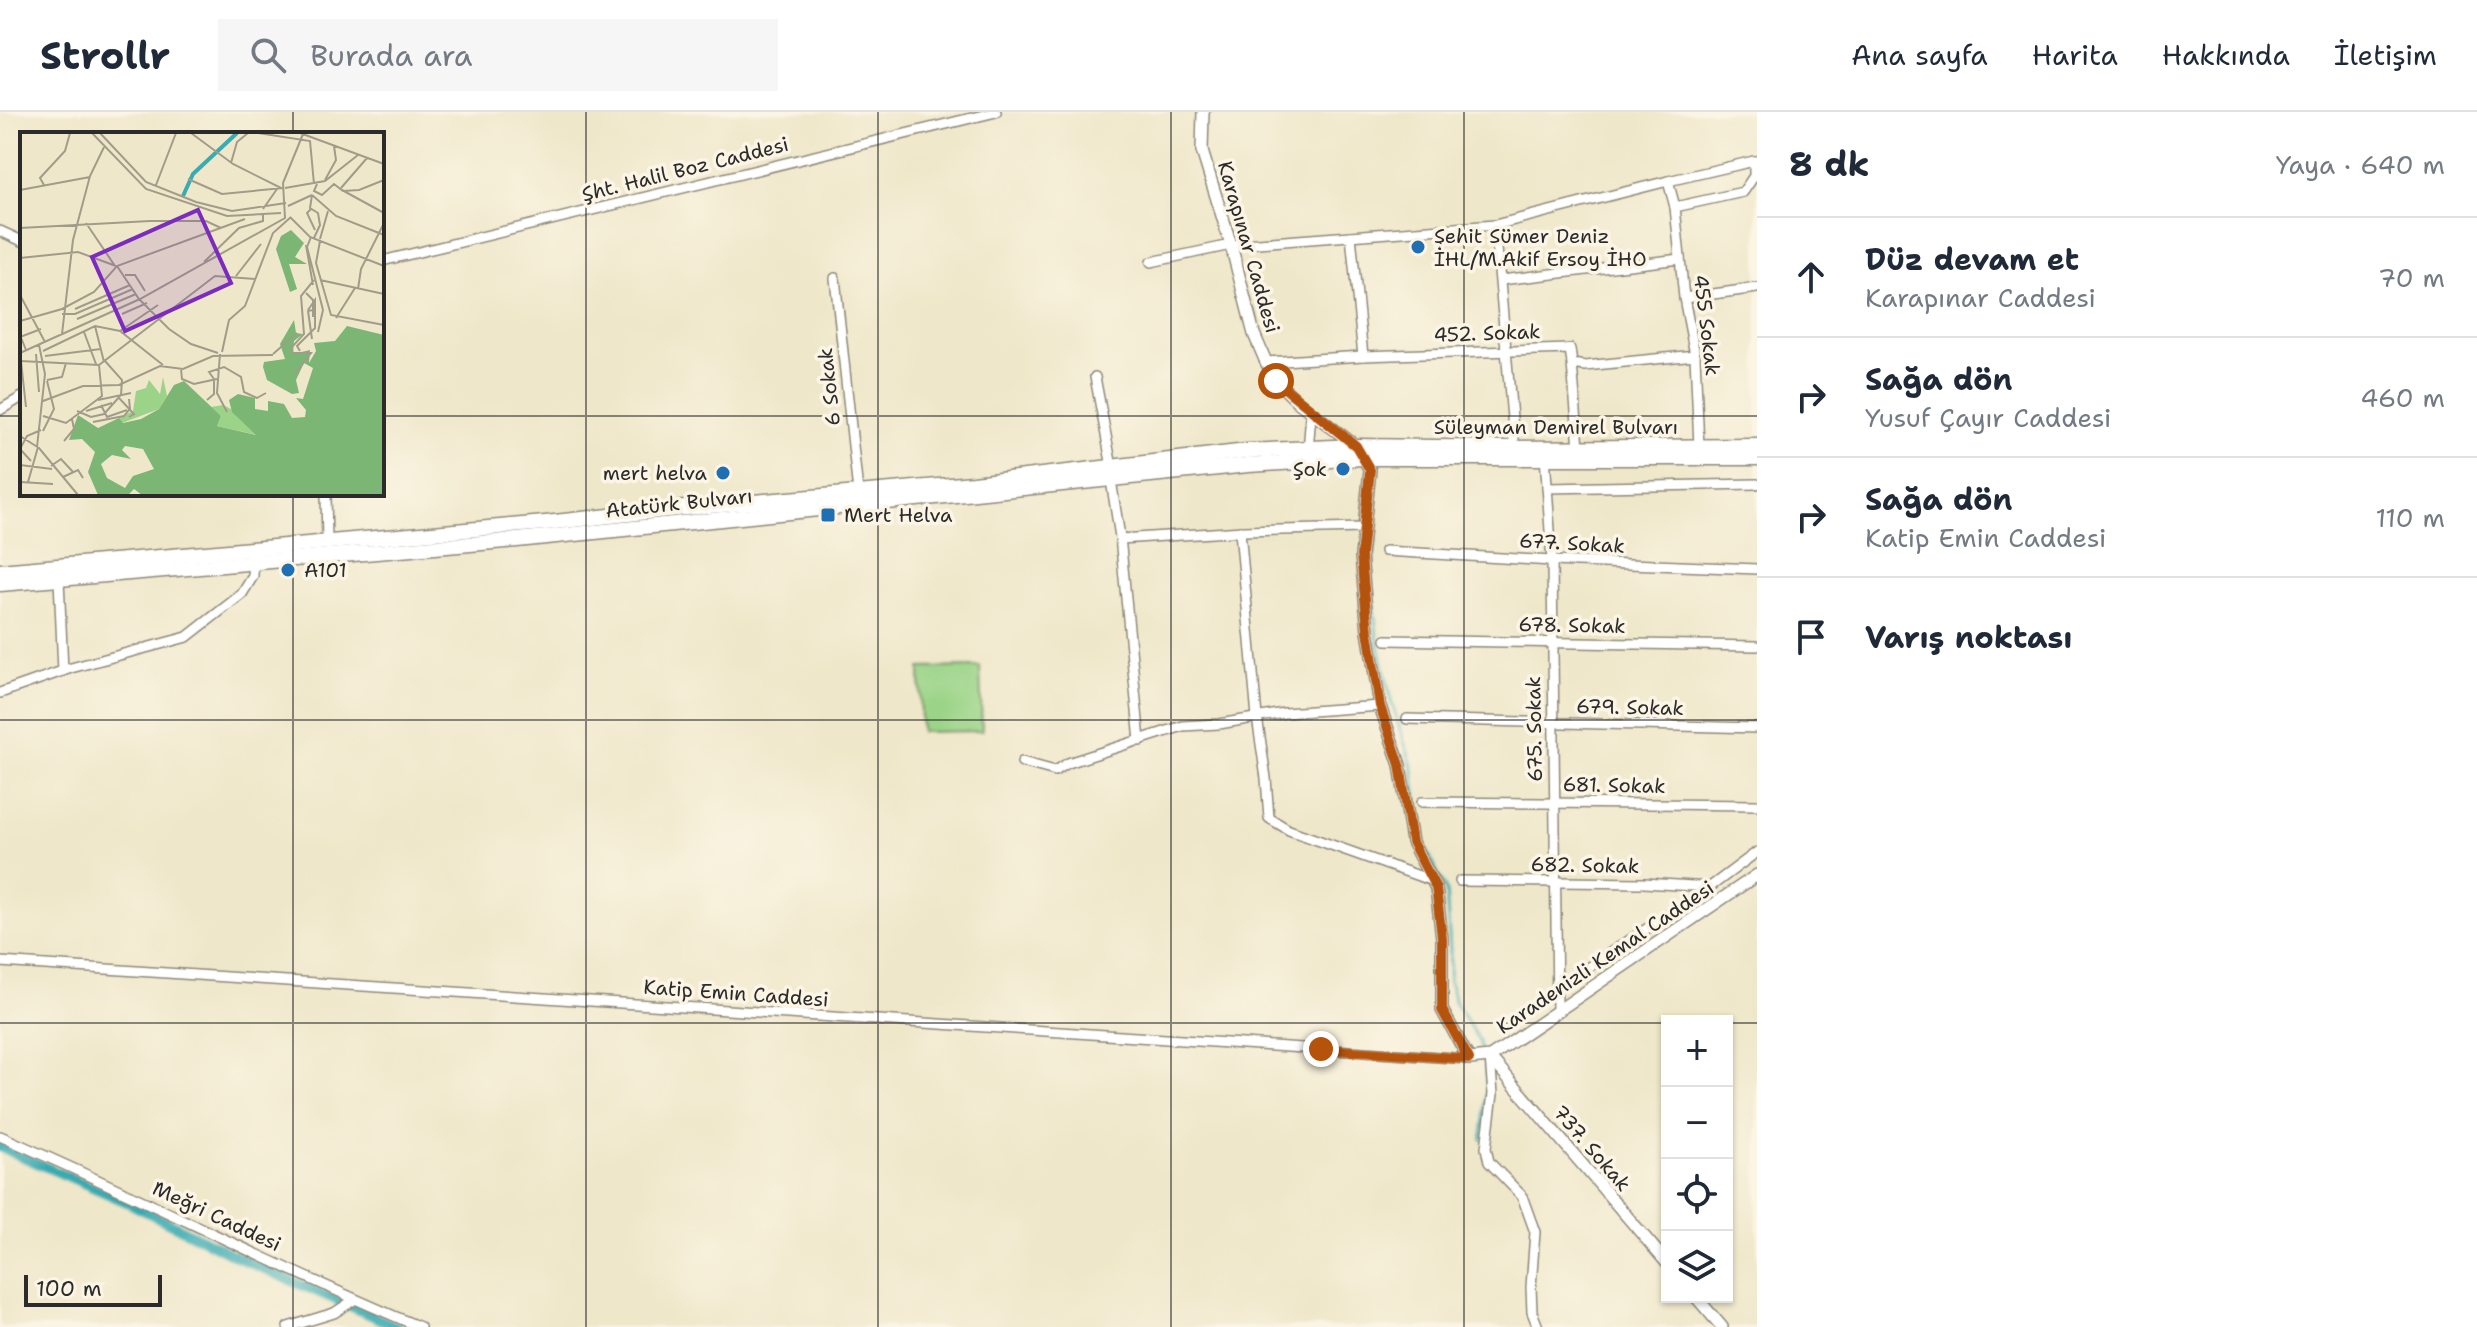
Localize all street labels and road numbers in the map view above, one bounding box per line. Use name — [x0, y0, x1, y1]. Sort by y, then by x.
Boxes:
street label: Şht. Halil Boz Caddesi — [579, 131, 791, 207]
street label: Karapınar Caddesi — [1212, 158, 1286, 336]
street label: 455 Sokak — [1688, 273, 1726, 377]
street label: 452. Sokak — [1433, 318, 1541, 348]
street label: 6 Sokak — [812, 347, 846, 427]
street label: Süleyman Demirel Bulvarı — [1434, 414, 1678, 440]
street label: Atatürk Bulvarı — [604, 482, 754, 524]
street label: 677. Sokak — [1518, 527, 1626, 559]
street label: 678. Sokak — [1518, 611, 1626, 639]
street label: 675. Sokak — [1520, 676, 1548, 782]
street label: 679. Sokak — [1576, 693, 1684, 721]
street label: 681. Sokak — [1562, 771, 1666, 799]
street label: 682. Sokak — [1530, 851, 1640, 879]
street label: Karadenizli Kemal Caddesi — [1491, 874, 1719, 1040]
street label: Katip Emin Caddesi — [642, 974, 830, 1012]
street label: 737. Sokak — [1547, 1099, 1637, 1197]
street label: Meğri Caddesi — [149, 1175, 285, 1257]

